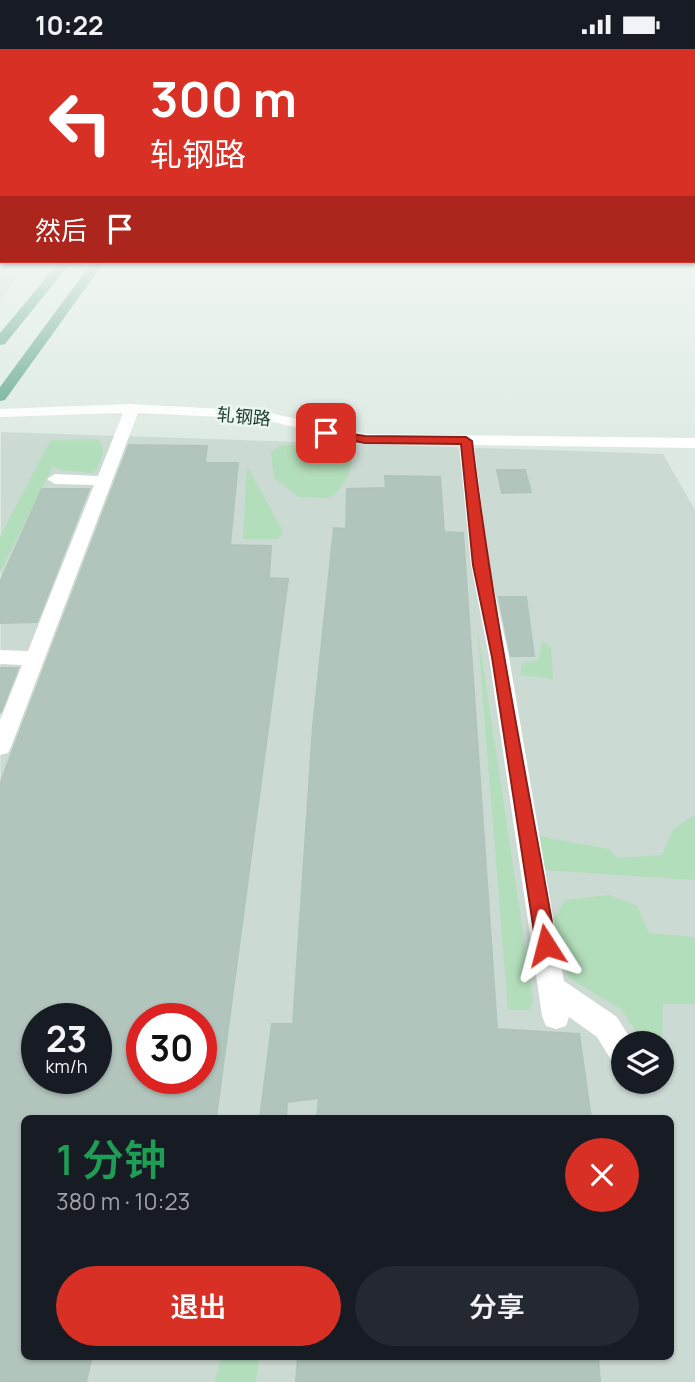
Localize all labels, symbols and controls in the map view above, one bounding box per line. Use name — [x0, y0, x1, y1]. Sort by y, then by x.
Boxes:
text: 10:22 — [35, 7, 103, 43]
text: 300 m — [150, 65, 297, 132]
icon: left — [35, 77, 126, 168]
text: 轧钢路 — [150, 132, 246, 176]
icon: arrive — [101, 210, 139, 248]
text: 然后 — [35, 212, 87, 248]
street label: 轧钢路 — [216, 402, 272, 430]
pin — [296, 403, 356, 463]
icon: arrive — [307, 414, 345, 452]
position arrow — [509, 908, 583, 982]
speed limit sign: 30 — [126, 1003, 217, 1094]
text: 23 — [46, 1015, 87, 1063]
map controls — [611, 1031, 674, 1094]
button: layers — [611, 1031, 674, 1094]
text: km/h — [46, 1054, 87, 1078]
text: 1 分钟 — [56, 1130, 166, 1188]
button: close — [565, 1138, 639, 1212]
text: 380 m · 10:23 — [56, 1185, 190, 1217]
button: 退出 — [56, 1266, 341, 1346]
button: 分享 — [355, 1266, 639, 1346]

